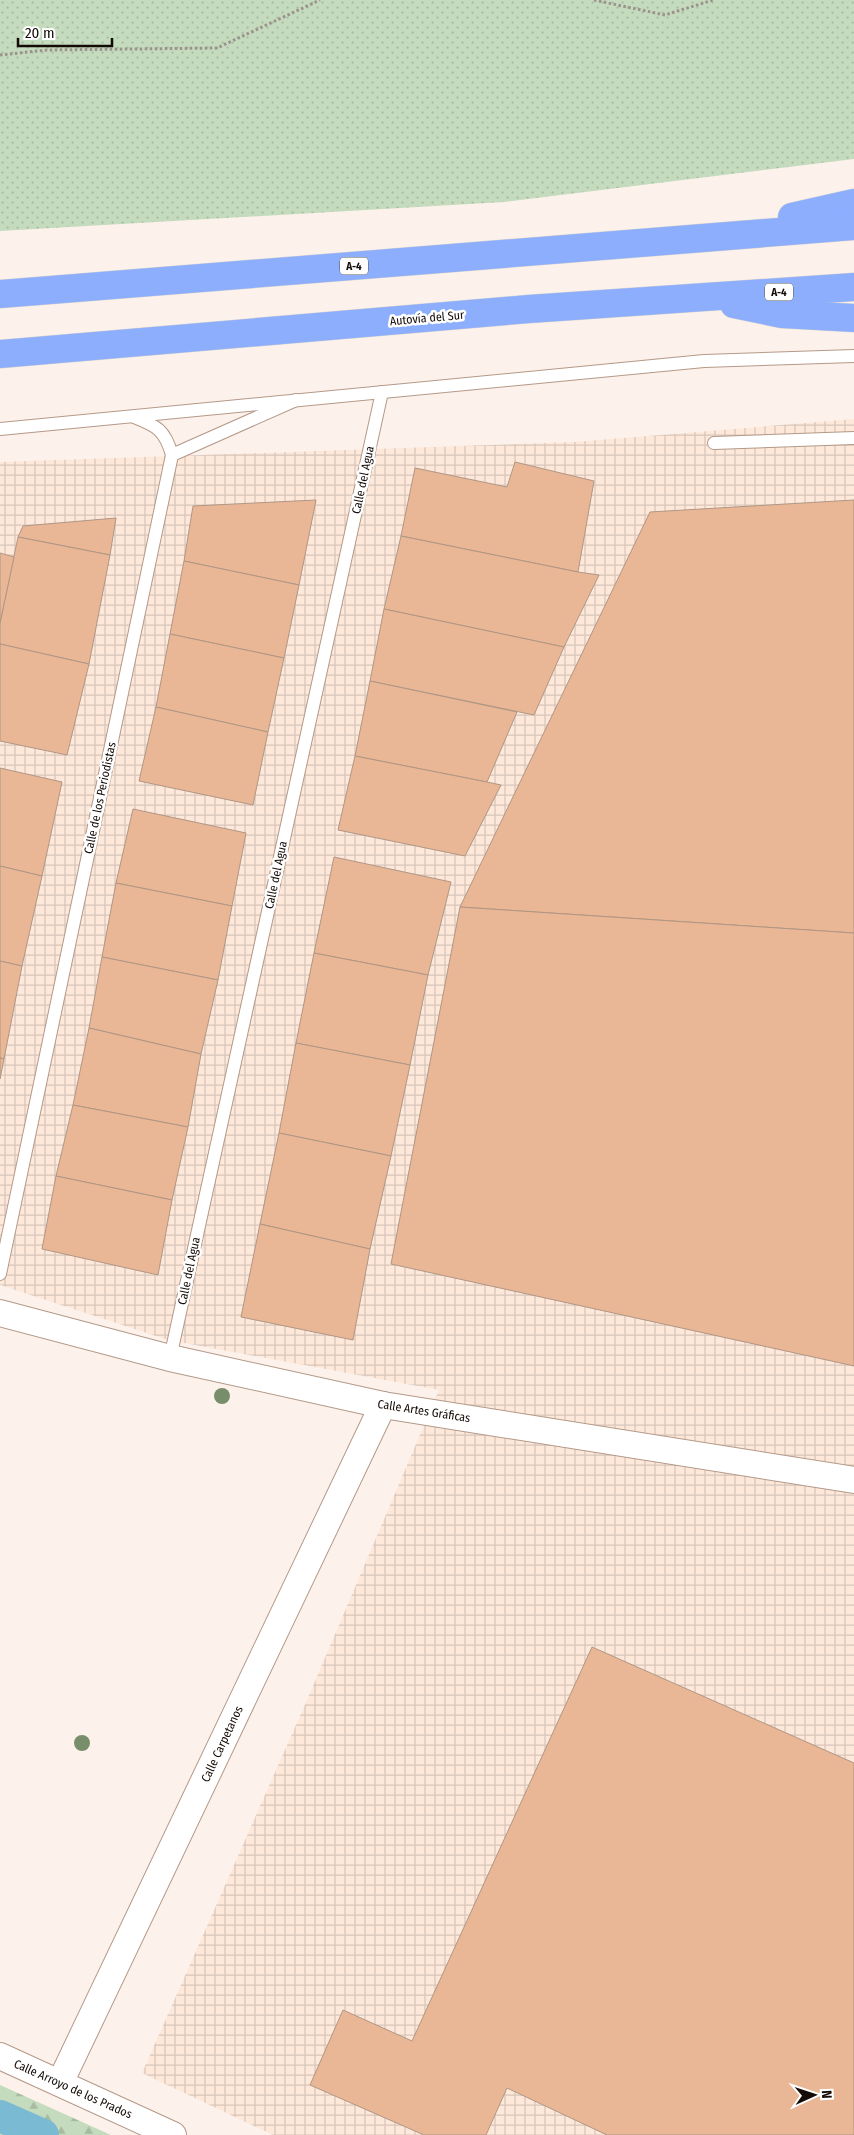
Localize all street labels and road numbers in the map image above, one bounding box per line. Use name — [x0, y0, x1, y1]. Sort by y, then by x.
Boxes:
road number: A-4 — [340, 258, 368, 274]
road number: A-4 — [765, 284, 793, 300]
street label: Autovía del Sur — [389, 308, 465, 328]
street label: Calle del Agua — [349, 445, 377, 515]
street label: Calle de los Periodistas — [81, 741, 119, 855]
street label: Calle del Agua — [262, 840, 290, 910]
street label: Calle del Agua — [175, 1236, 203, 1306]
street label: Calle Artes Gráficas — [377, 1397, 471, 1425]
street label: Calle Carpetanos — [198, 1704, 246, 1784]
street label: Calle Arroyo de los Prados — [12, 2057, 134, 2121]

